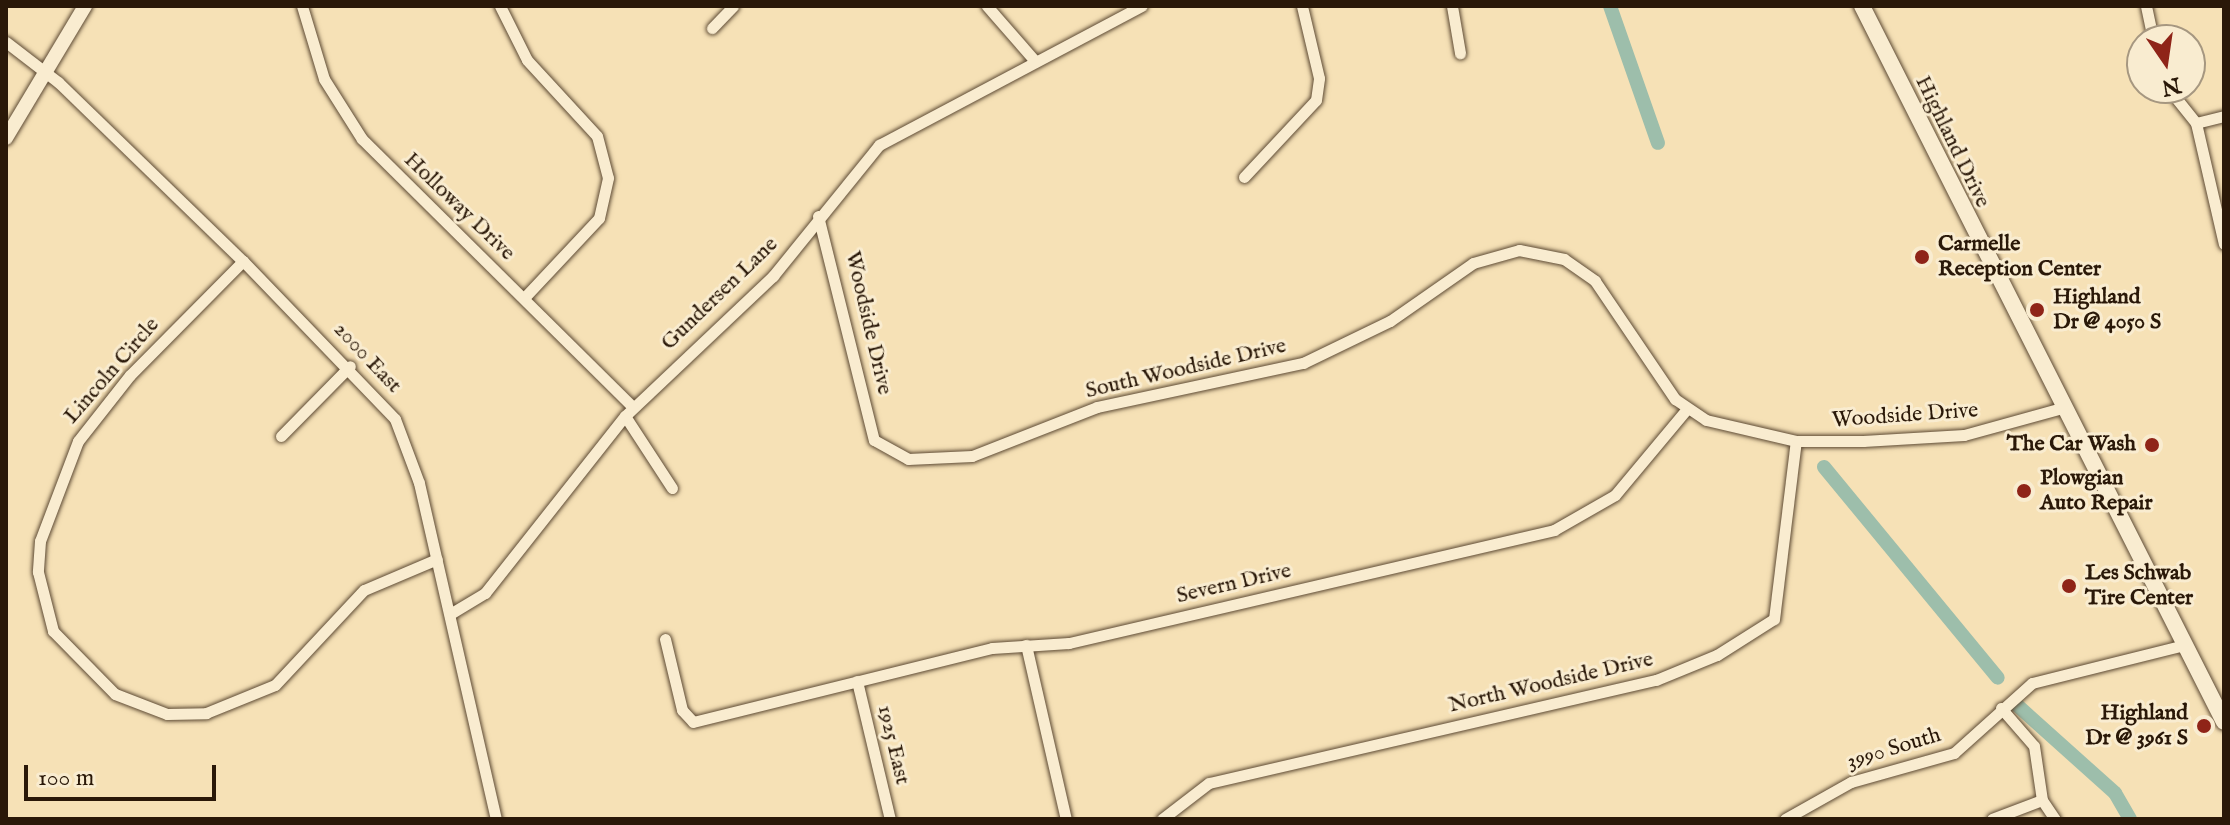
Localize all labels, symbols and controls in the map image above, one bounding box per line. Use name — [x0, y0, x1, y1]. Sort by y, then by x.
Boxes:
north arrow — [2126, 24, 2206, 104]
text: N — [2159, 70, 2183, 101]
street label: Highland Drive — [1909, 72, 1995, 212]
street label: Holloway Drive — [398, 147, 520, 267]
place label: Carmelle Reception Center — [1938, 231, 2101, 282]
street label: Gundersen Lane — [656, 232, 784, 356]
marker: Carmelle Reception Center — [1913, 248, 1931, 266]
street label: Woodside Drive — [839, 249, 897, 397]
place label: Highland Dr @ 4050 S — [2053, 284, 2161, 336]
marker: Highland Dr @ 4050 S — [2028, 301, 2046, 319]
street label: Lincoln Circle — [59, 313, 165, 429]
street label: 2000 East — [327, 317, 407, 399]
street label: South Woodside Drive — [1083, 333, 1289, 405]
street label: Woodside Drive — [1831, 398, 1979, 434]
place label: The Car Wash — [2007, 432, 2136, 458]
marker: The Car Wash — [2143, 436, 2161, 454]
place label: Plowgian Auto Repair — [2040, 465, 2153, 516]
marker: Plowgian Auto Repair — [2015, 482, 2033, 500]
street label: Severn Drive — [1174, 558, 1294, 610]
place label: Les Schwab Tire Center — [2085, 560, 2193, 612]
marker: Les Schwab Tire Center — [2060, 577, 2078, 595]
street label: North Woodside Drive — [1446, 647, 1656, 719]
place label: Highland Dr @ 3961 S — [2085, 700, 2188, 752]
street label: 1925 East — [871, 703, 915, 787]
marker: Highland Dr @ 3961 S — [2195, 717, 2213, 735]
street label: 3990 South — [1844, 722, 1944, 776]
scale bar — [28, 749, 220, 799]
text: 100 m — [38, 763, 94, 794]

